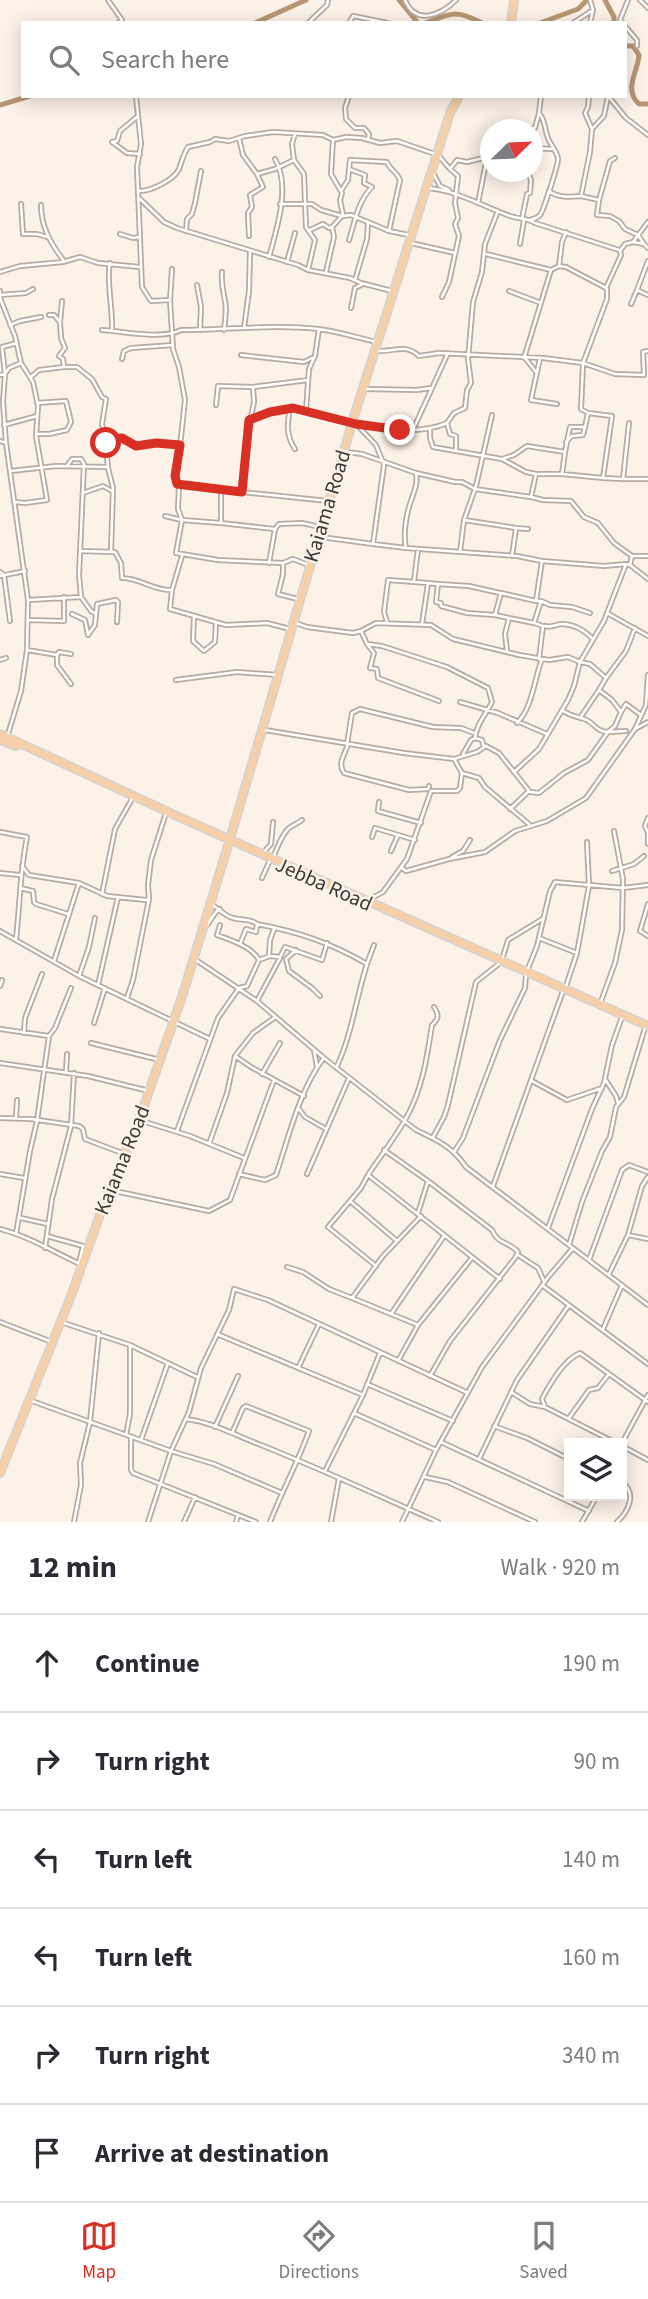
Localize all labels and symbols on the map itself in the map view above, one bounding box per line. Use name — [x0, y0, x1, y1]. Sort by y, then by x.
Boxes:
north arrow — [480, 119, 543, 182]
route end — [384, 414, 415, 445]
route start — [90, 427, 121, 458]
street label: Kaiama Road — [296, 446, 358, 566]
street label: Jebba Road — [271, 849, 377, 919]
street label: Kaiama Road — [86, 1101, 158, 1219]

